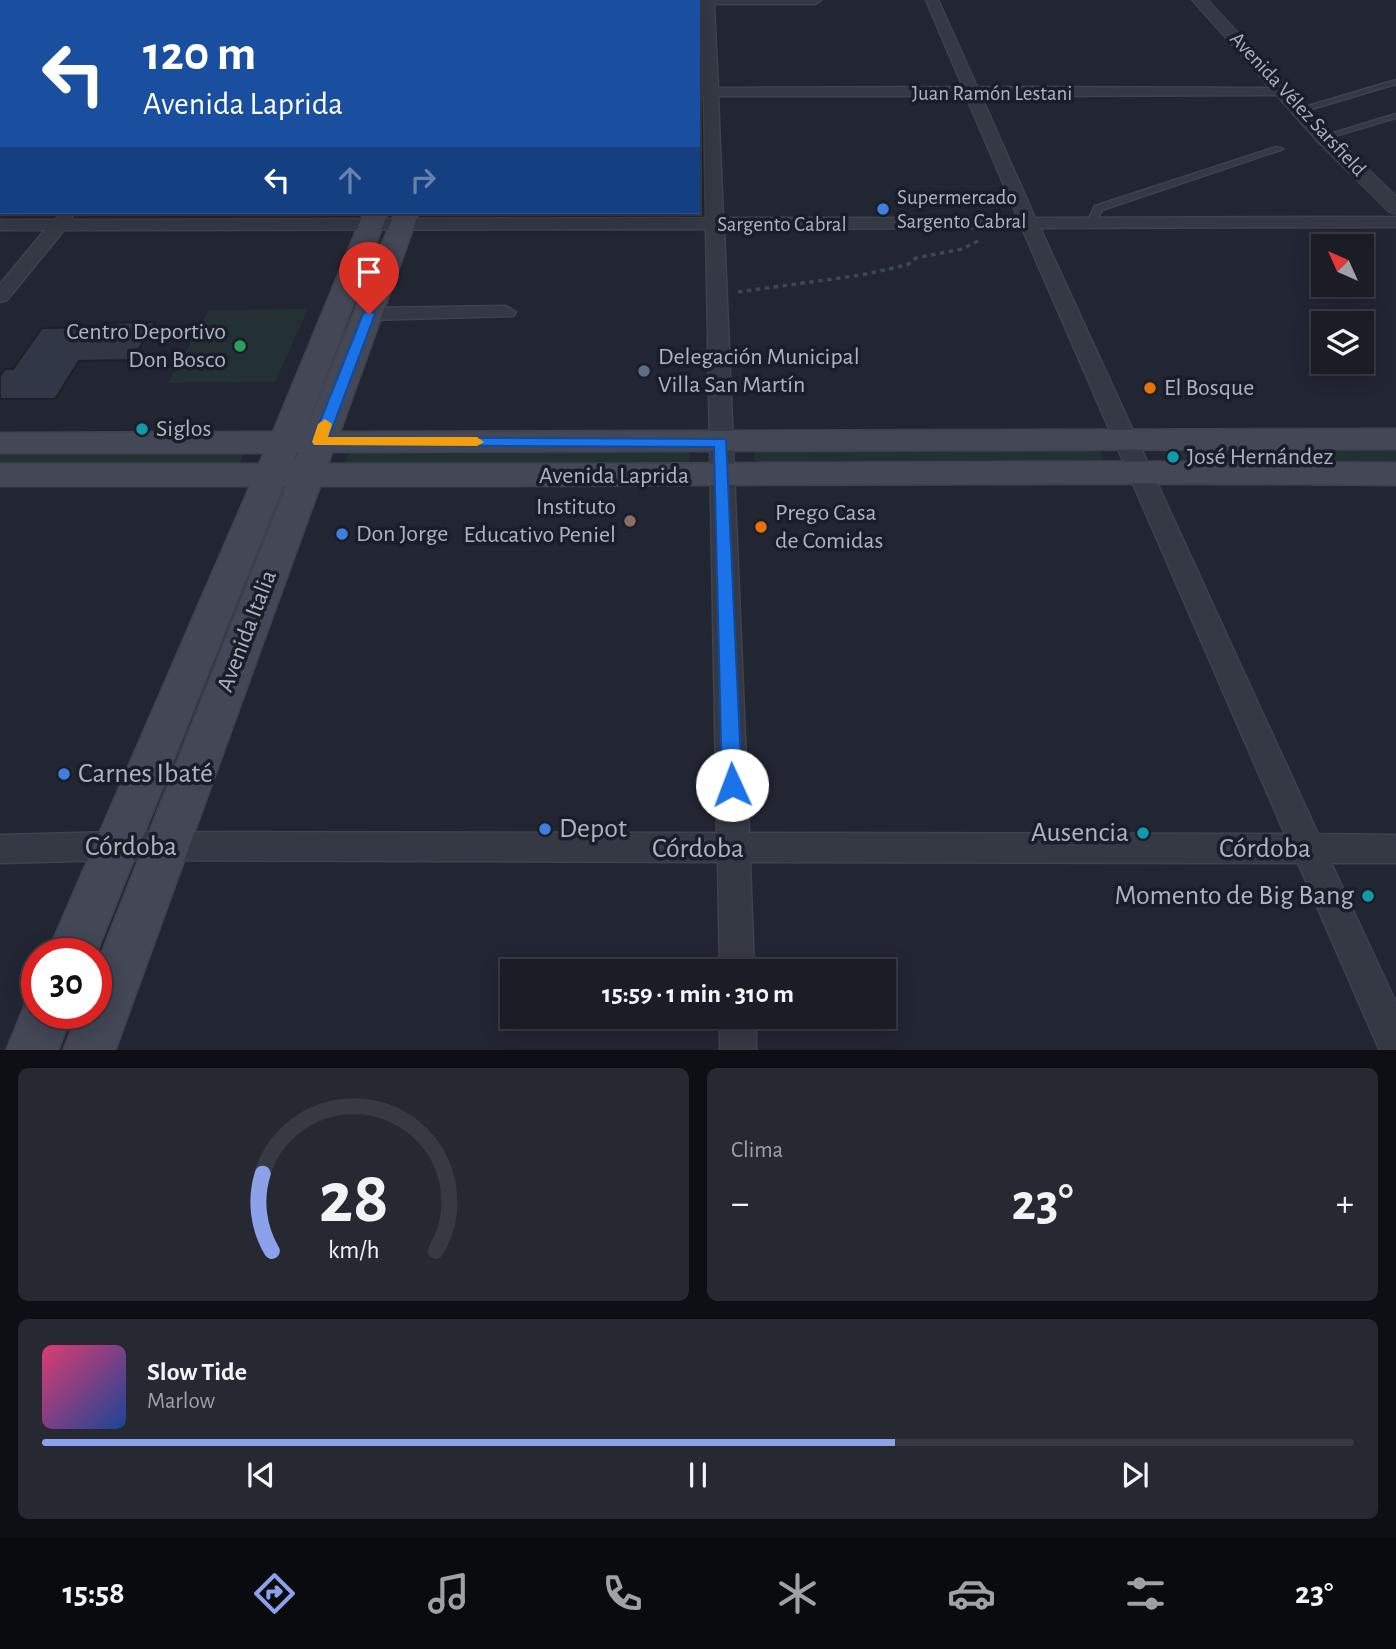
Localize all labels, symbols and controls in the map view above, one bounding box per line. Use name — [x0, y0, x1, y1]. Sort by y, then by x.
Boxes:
icon: left — [28, 28, 119, 119]
street label: Avenida Vélez Sarsfield — [1226, 28, 1370, 180]
text: 120 m — [143, 30, 256, 79]
street label: Juan Ramón Lestani — [912, 83, 1072, 104]
text: Avenida Laprida — [143, 88, 343, 120]
icon: left — [258, 161, 296, 199]
icon: ahead — [331, 161, 369, 199]
icon: right — [404, 161, 442, 199]
place label: Supermercado Sargento Cabral — [897, 187, 1026, 232]
marker: Supermercado Sargento Cabral — [875, 201, 891, 217]
street label: Sargento Cabral — [717, 214, 847, 235]
north arrow — [1311, 234, 1374, 298]
map controls — [1311, 234, 1374, 374]
pin — [339, 242, 399, 314]
icon: arrive — [350, 253, 388, 291]
button: layers — [1311, 311, 1374, 374]
place label: Centro Deportivo Don Bosco — [66, 320, 226, 372]
marker: Centro Deportivo Don Bosco — [232, 338, 248, 354]
place label: Delegación Municipal Villa San Martín — [658, 345, 860, 397]
marker: Delegación Municipal Villa San Martín — [636, 363, 652, 379]
place label: El Bosque — [1164, 376, 1254, 400]
marker: El Bosque — [1142, 380, 1158, 396]
place label: Siglos — [156, 417, 211, 441]
marker: Siglos — [134, 421, 150, 437]
place label: José Hernández — [1187, 445, 1334, 469]
marker: José Hernández — [1165, 449, 1181, 465]
street label: Avenida Laprida — [539, 464, 689, 488]
place label: Instituto Educativo Peniel — [464, 495, 616, 547]
place label: Prego Casa de Comidas — [775, 501, 883, 553]
marker: Instituto Educativo Peniel — [622, 513, 638, 529]
marker: Prego Casa de Comidas — [753, 519, 769, 535]
place label: Don Jorge — [356, 522, 448, 546]
marker: Don Jorge — [334, 526, 350, 542]
street label: Avenida Italia — [213, 567, 281, 695]
position arrow — [695, 748, 769, 822]
place label: Carnes Ibaté — [78, 760, 213, 788]
marker: Carnes Ibaté — [56, 766, 72, 782]
place label: Depot — [559, 815, 627, 843]
place label: Ausencia — [1031, 819, 1129, 847]
marker: Depot — [537, 821, 553, 837]
marker: Ausencia — [1135, 825, 1151, 841]
street label: Córdoba — [85, 833, 177, 861]
street label: Córdoba — [652, 835, 744, 863]
street label: Córdoba — [1219, 835, 1311, 863]
place label: Momento de Big Bang — [1114, 882, 1354, 910]
marker: Momento de Big Bang — [1360, 888, 1376, 904]
speed limit sign: 30 — [21, 938, 112, 1029]
text: 15:59 · 1 min · 310 m — [602, 981, 794, 1007]
text: Clima — [731, 1139, 783, 1162]
text: 28 — [318, 1163, 389, 1236]
text: 23° — [1011, 1177, 1074, 1229]
text: − — [731, 1185, 749, 1223]
text: + — [1336, 1185, 1354, 1223]
text: km/h — [328, 1237, 379, 1262]
text: Slow Tide — [147, 1359, 247, 1385]
text: Marlow — [147, 1390, 215, 1413]
icon: previous — [242, 1456, 280, 1494]
icon: pause — [679, 1456, 717, 1494]
icon: next — [1116, 1456, 1154, 1494]
icon: directions — [250, 1569, 299, 1618]
icon: music — [424, 1569, 473, 1618]
icon: phone — [598, 1569, 647, 1618]
icon: climate — [773, 1569, 822, 1618]
icon: car — [947, 1569, 996, 1618]
icon: filters — [1121, 1569, 1170, 1618]
text: 15:58 — [63, 1577, 125, 1609]
text: 23° — [1295, 1577, 1333, 1609]

